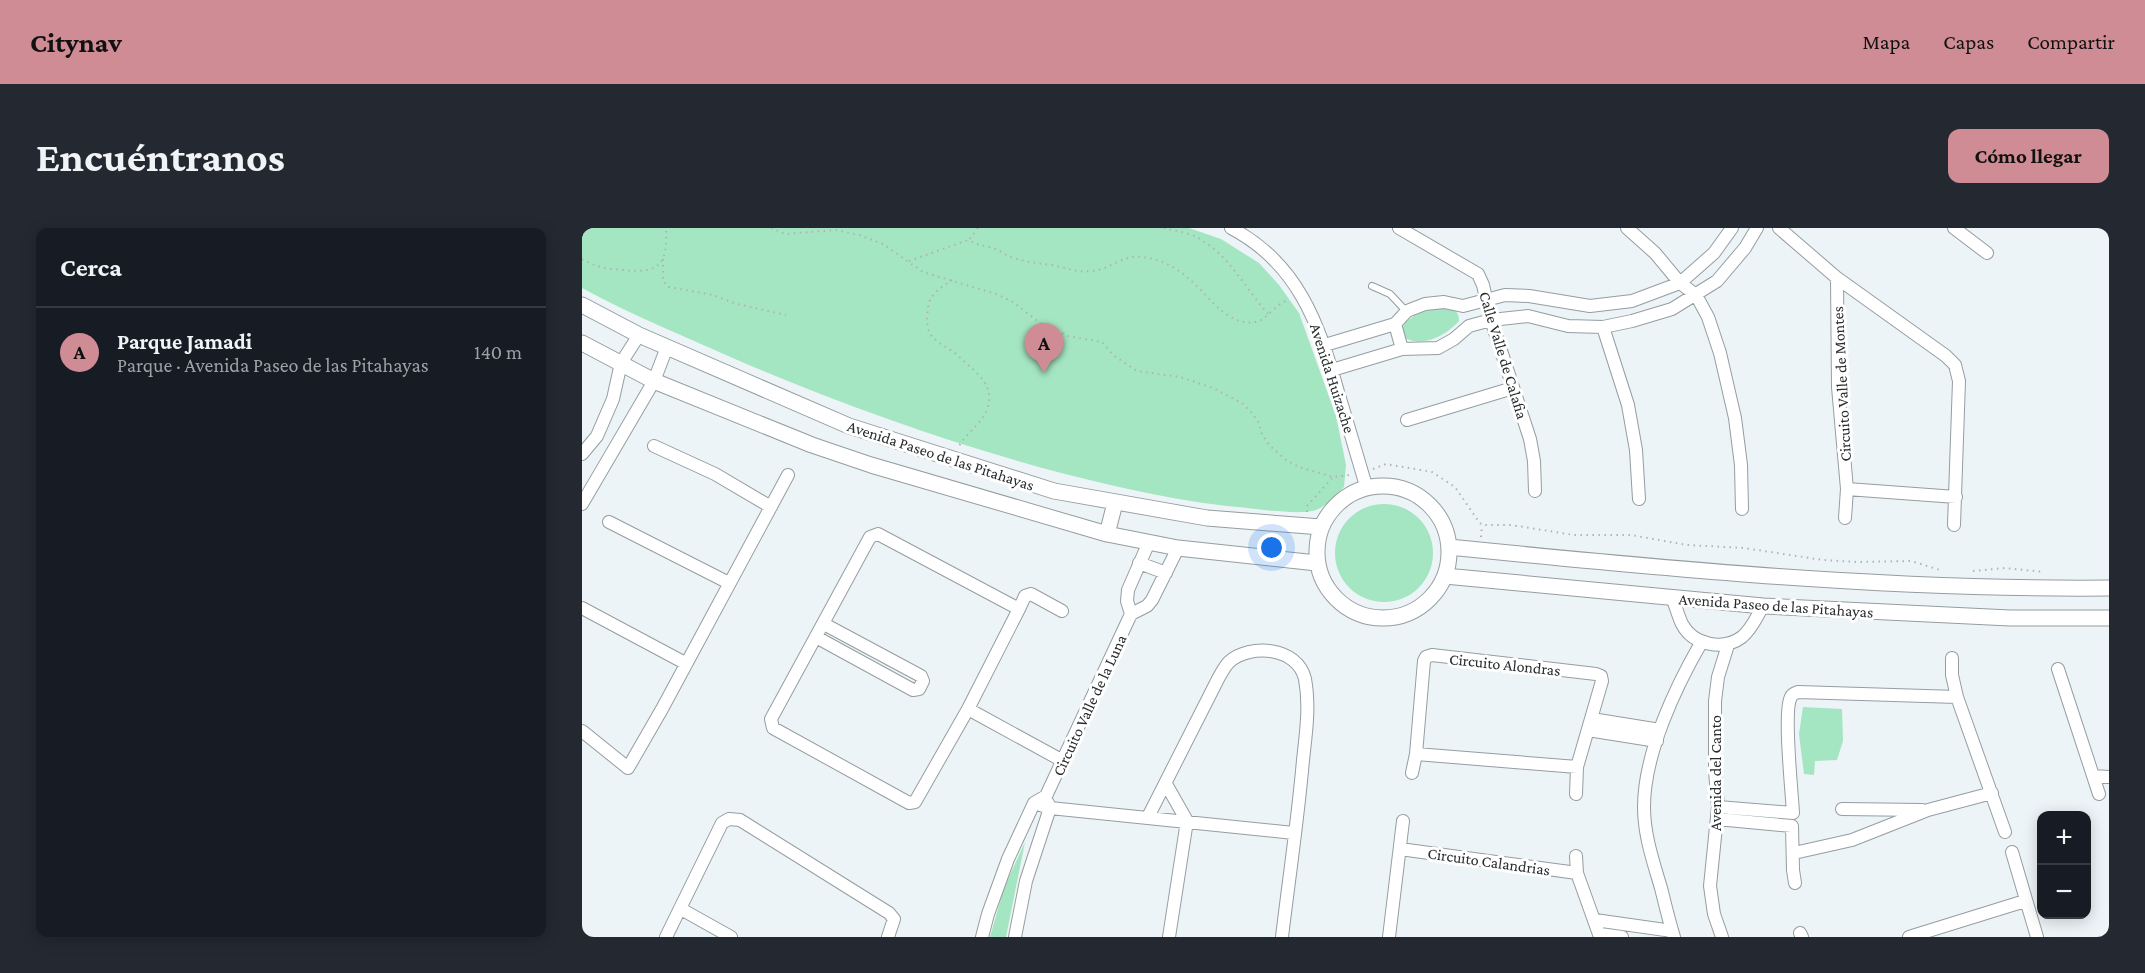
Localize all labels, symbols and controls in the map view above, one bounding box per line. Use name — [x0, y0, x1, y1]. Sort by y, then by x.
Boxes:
text: Citynav — [30, 27, 122, 58]
text: Mapa — [1862, 30, 1910, 54]
text: Capas — [1943, 30, 1994, 54]
text: Compartir — [2027, 30, 2115, 54]
button: Cómo llegar — [1948, 129, 2109, 183]
text: Encuéntranos — [36, 133, 285, 180]
text: Cerca — [60, 253, 122, 282]
street label: Calle Valle de Calafia — [1476, 289, 1531, 421]
street label: Circuito Valle de Montes — [1829, 306, 1854, 462]
street label: Avenida Huizache — [1307, 321, 1358, 435]
pin: A — [1024, 324, 1064, 373]
text: Parque Jamadi — [117, 329, 252, 354]
text: A — [74, 341, 85, 363]
text: 140 m — [474, 341, 522, 363]
text: Parque · Avenida Paseo de las Pitahayas — [117, 354, 429, 376]
street label: Avenida Paseo de las Pitahayas — [845, 417, 1036, 495]
your location — [1257, 533, 1286, 562]
street label: Avenida Paseo de las Pitahayas — [1678, 590, 1874, 622]
street label: Circuito Valle de la Luna — [1049, 631, 1130, 779]
street label: Circuito Alondras — [1449, 650, 1561, 679]
street label: Avenida del Canto — [1707, 715, 1724, 831]
map controls — [2037, 811, 2091, 919]
button: + — [2037, 811, 2091, 865]
street label: Circuito Calandrias — [1427, 844, 1551, 878]
button: − — [2037, 865, 2091, 919]

